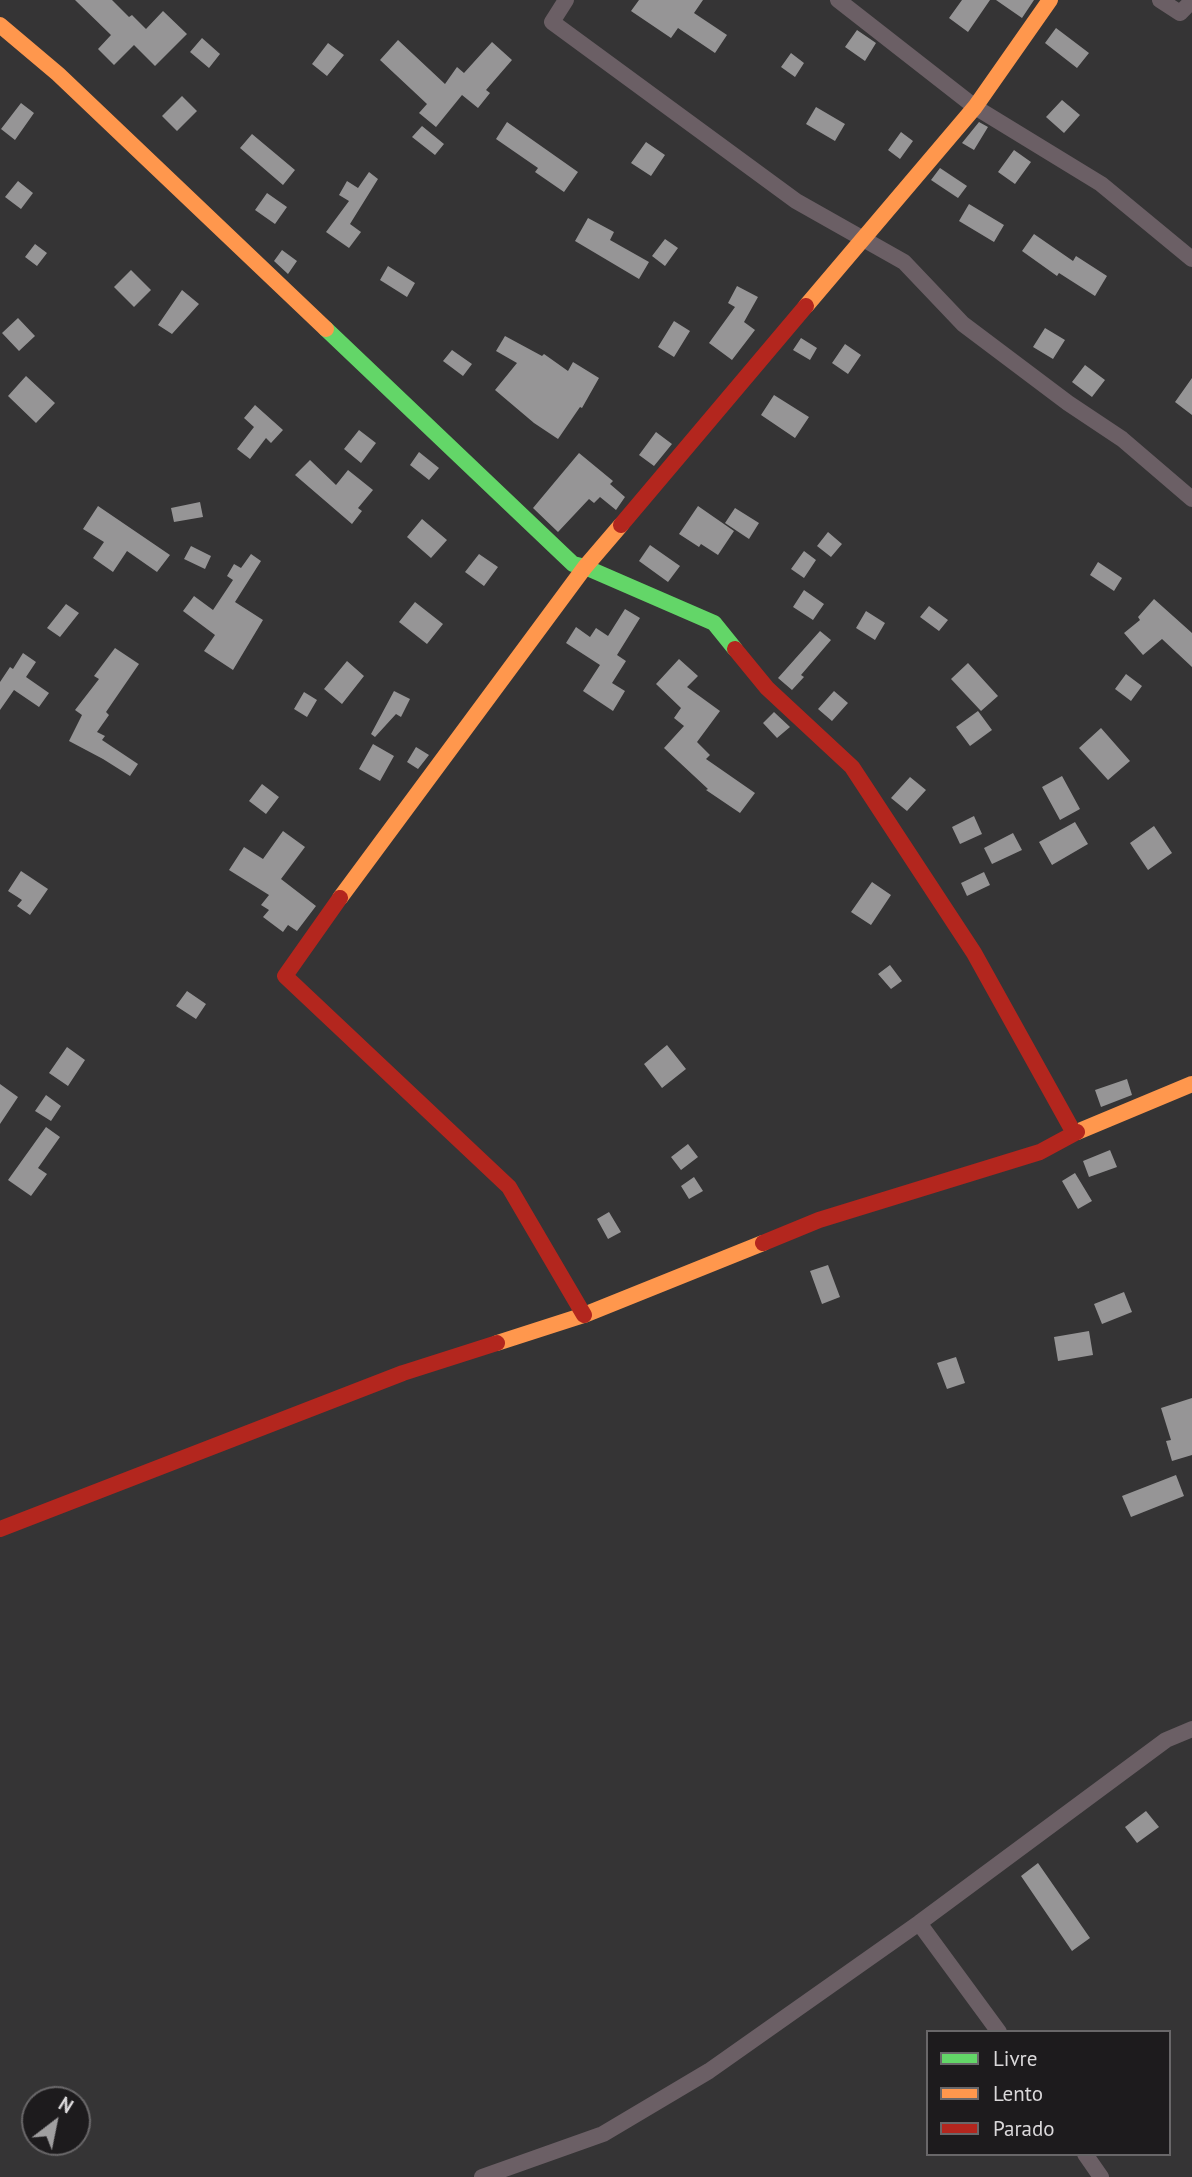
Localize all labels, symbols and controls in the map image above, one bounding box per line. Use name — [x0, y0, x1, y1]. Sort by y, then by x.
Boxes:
legend — [926, 2030, 1171, 2156]
text: Livre — [993, 2045, 1037, 2072]
text: Lento — [993, 2080, 1043, 2107]
north arrow — [21, 2086, 91, 2156]
text: N — [54, 2091, 78, 2118]
text: Parado — [993, 2115, 1055, 2142]

